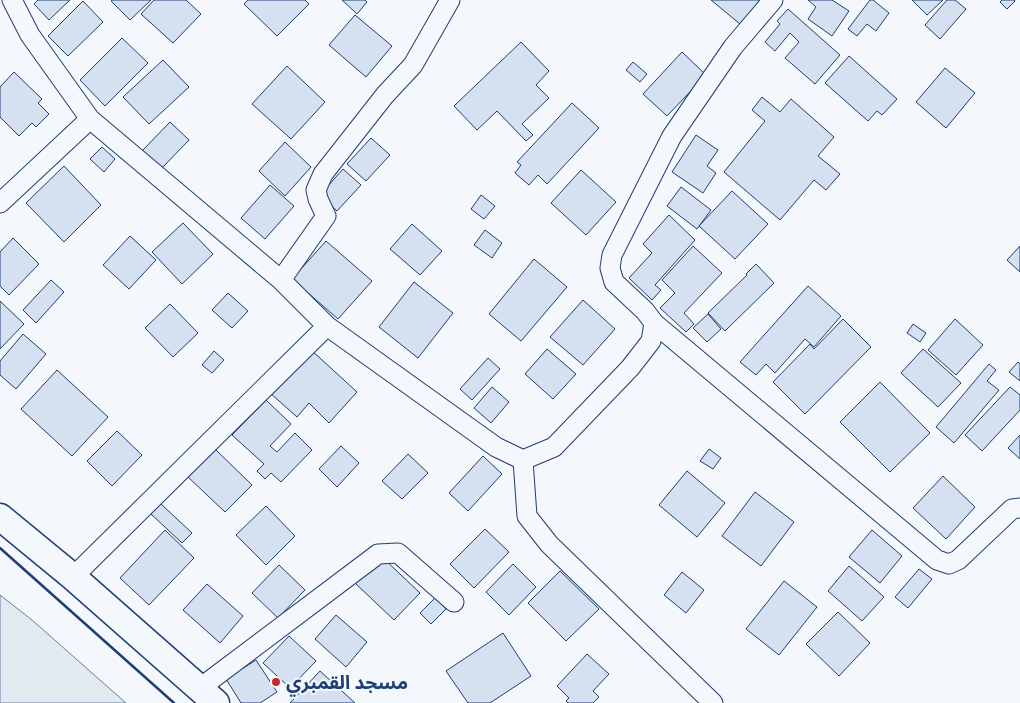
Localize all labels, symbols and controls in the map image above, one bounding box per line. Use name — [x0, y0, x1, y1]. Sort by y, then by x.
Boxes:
place label: مسجد القمبري — [286, 671, 408, 697]
marker: مسجد القمبري — [270, 676, 282, 688]

